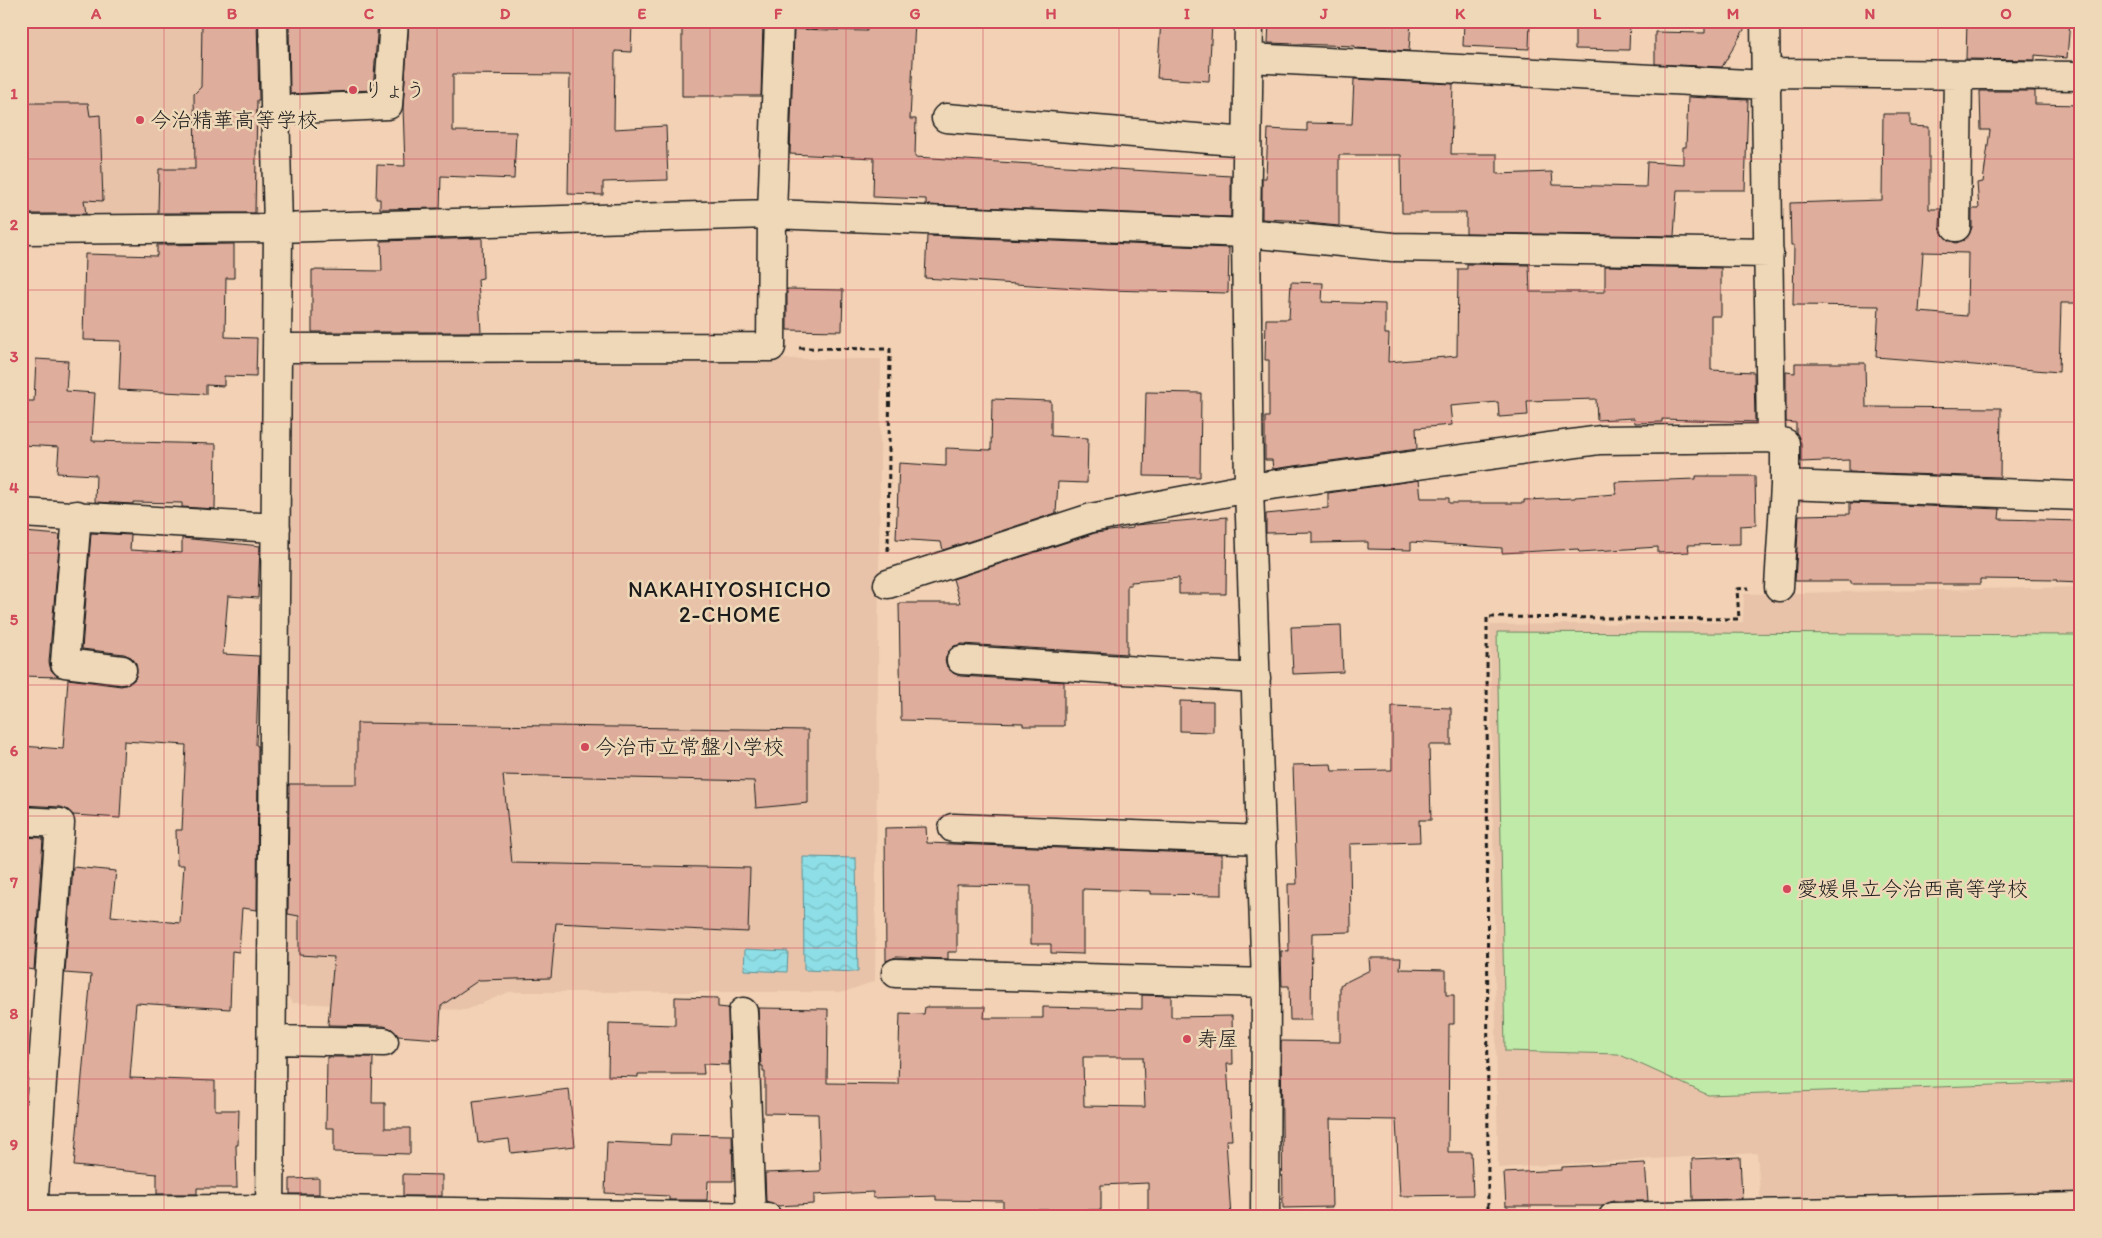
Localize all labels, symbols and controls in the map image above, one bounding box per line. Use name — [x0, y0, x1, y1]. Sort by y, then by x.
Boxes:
text: A — [90, 4, 102, 23]
text: B — [227, 4, 238, 23]
text: C — [364, 4, 375, 23]
text: D — [500, 4, 511, 23]
text: E — [638, 4, 647, 23]
text: F — [774, 4, 783, 23]
text: G — [909, 4, 921, 23]
text: H — [1045, 4, 1057, 23]
text: I — [1184, 4, 1190, 23]
text: J — [1319, 4, 1328, 23]
text: K — [1455, 4, 1466, 23]
text: L — [1593, 4, 1602, 23]
text: M — [1727, 4, 1739, 23]
text: N — [1865, 4, 1875, 23]
text: O — [2000, 4, 2012, 23]
place label: りょう — [363, 77, 426, 102]
text: 1 — [10, 84, 18, 103]
marker: りょう — [347, 84, 359, 96]
place label: 今治精華高等学校 — [150, 107, 318, 132]
marker: 今治精華高等学校 — [134, 114, 146, 126]
text: 2 — [10, 215, 19, 234]
text: 3 — [10, 347, 19, 366]
text: 4 — [9, 478, 19, 497]
district label: NAKAHIYOSHICHO 2-CHOME — [628, 576, 832, 628]
text: 5 — [10, 610, 19, 629]
place label: 今治市立常盤小学校 — [595, 734, 784, 759]
text: 6 — [10, 741, 19, 760]
marker: 今治市立常盤小学校 — [579, 741, 591, 753]
text: 7 — [9, 873, 18, 892]
place label: 愛媛県立今治西高等学校 — [1797, 876, 2028, 901]
marker: 愛媛県立今治西高等学校 — [1781, 883, 1793, 895]
text: 8 — [10, 1004, 19, 1023]
place label: 寿屋 — [1197, 1026, 1239, 1051]
marker: 寿屋 — [1181, 1033, 1193, 1045]
text: 9 — [10, 1135, 18, 1154]

